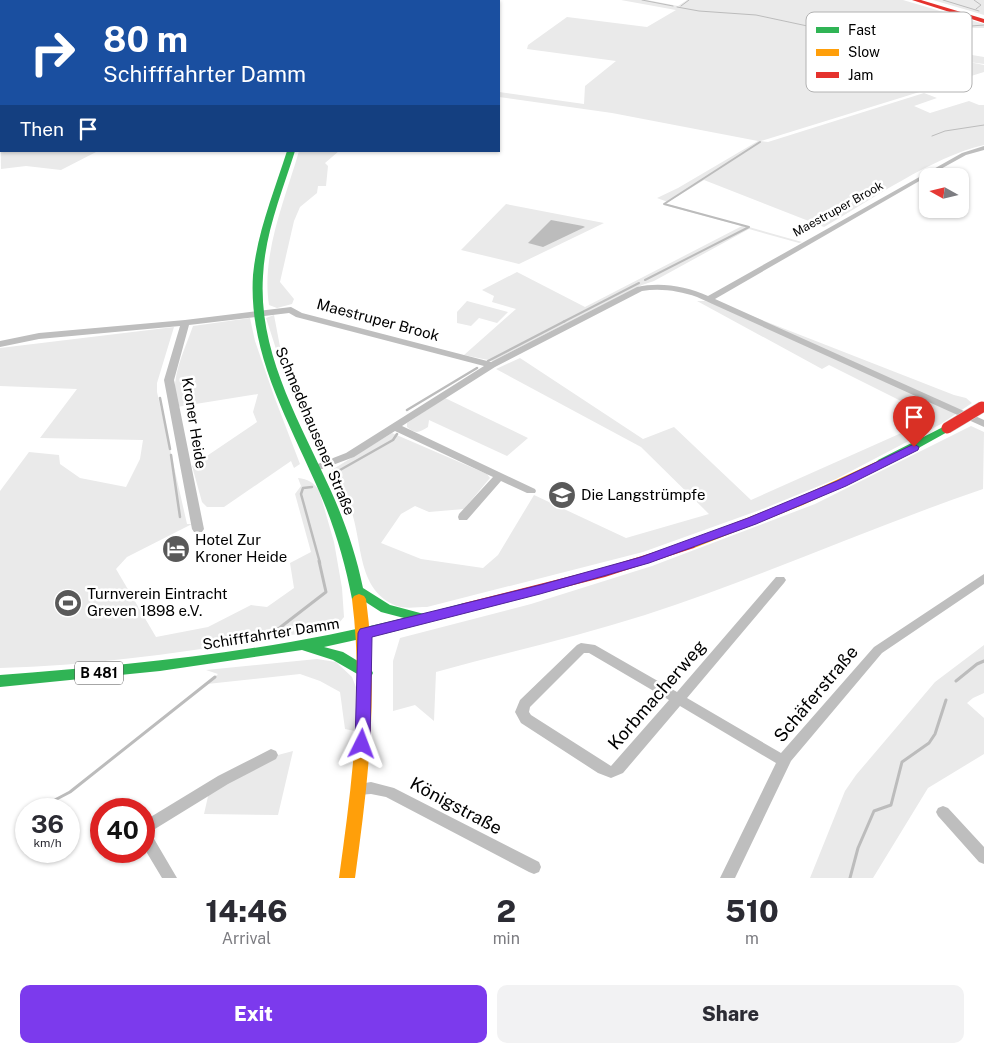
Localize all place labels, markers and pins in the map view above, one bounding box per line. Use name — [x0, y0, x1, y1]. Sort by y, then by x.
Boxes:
pin — [893, 396, 935, 447]
school or university icon: Die Langstrümpfe — [547, 480, 577, 510]
place label: Die Langstrümpfe — [581, 486, 705, 503]
place label: Hotel Zur Kroner Heide — [195, 531, 287, 565]
hotel icon: Hotel Zur Kroner Heide — [161, 534, 191, 564]
place label: Turnverein Eintracht Greven 1898 e.V. — [87, 585, 228, 619]
sports icon: Turnverein Eintracht Greven 1898 e.V. — [53, 588, 83, 618]

